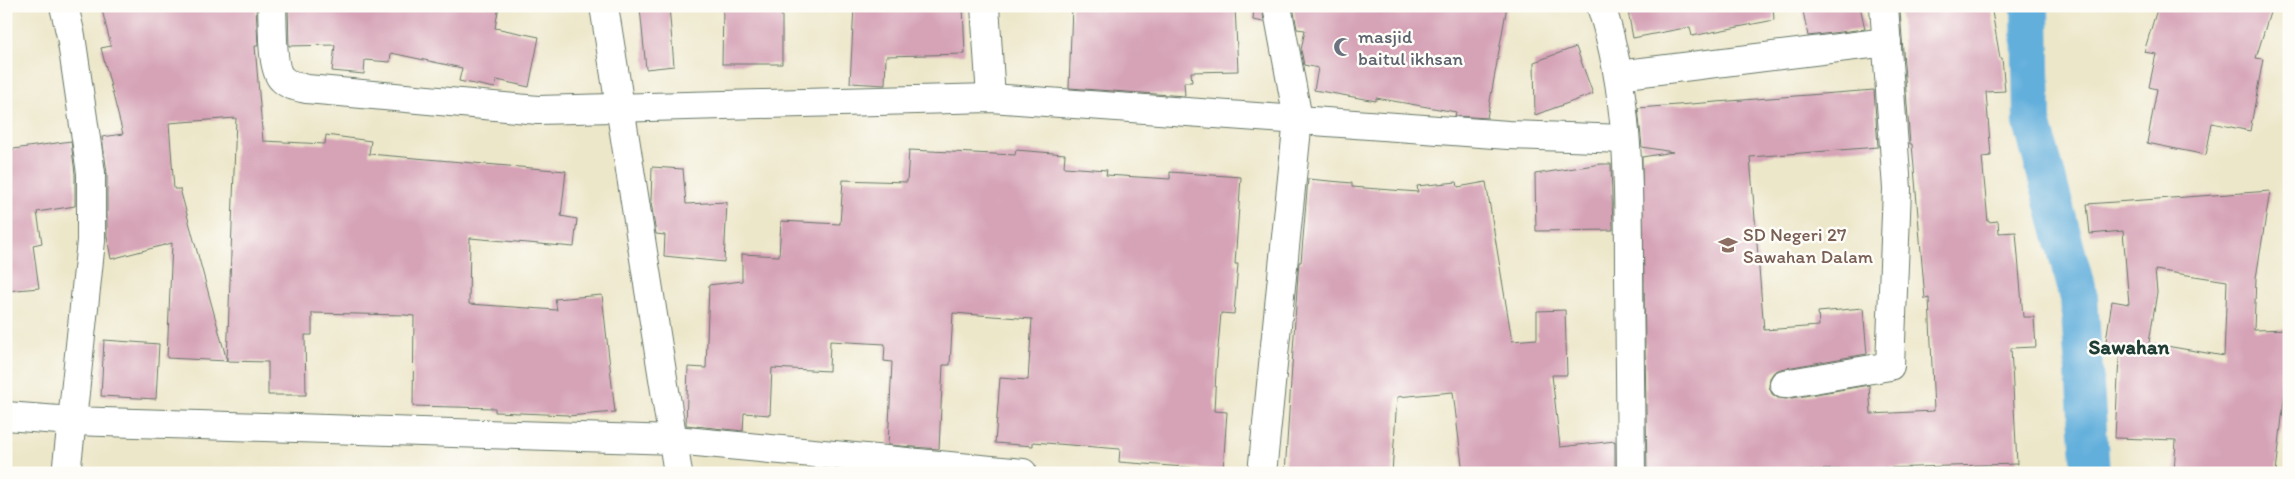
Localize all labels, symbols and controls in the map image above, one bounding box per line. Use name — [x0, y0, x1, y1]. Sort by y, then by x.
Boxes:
place label: masjid baitul ikhsan — [1358, 25, 1463, 70]
mosque icon: masjid baitul ikhsan — [1332, 36, 1354, 58]
place label: SD Negeri 27 Sawahan Dalam — [1743, 223, 1874, 268]
school or university icon: SD Negeri 27 Sawahan Dalam — [1717, 234, 1739, 256]
district label: Sawahan — [2089, 334, 2170, 359]

